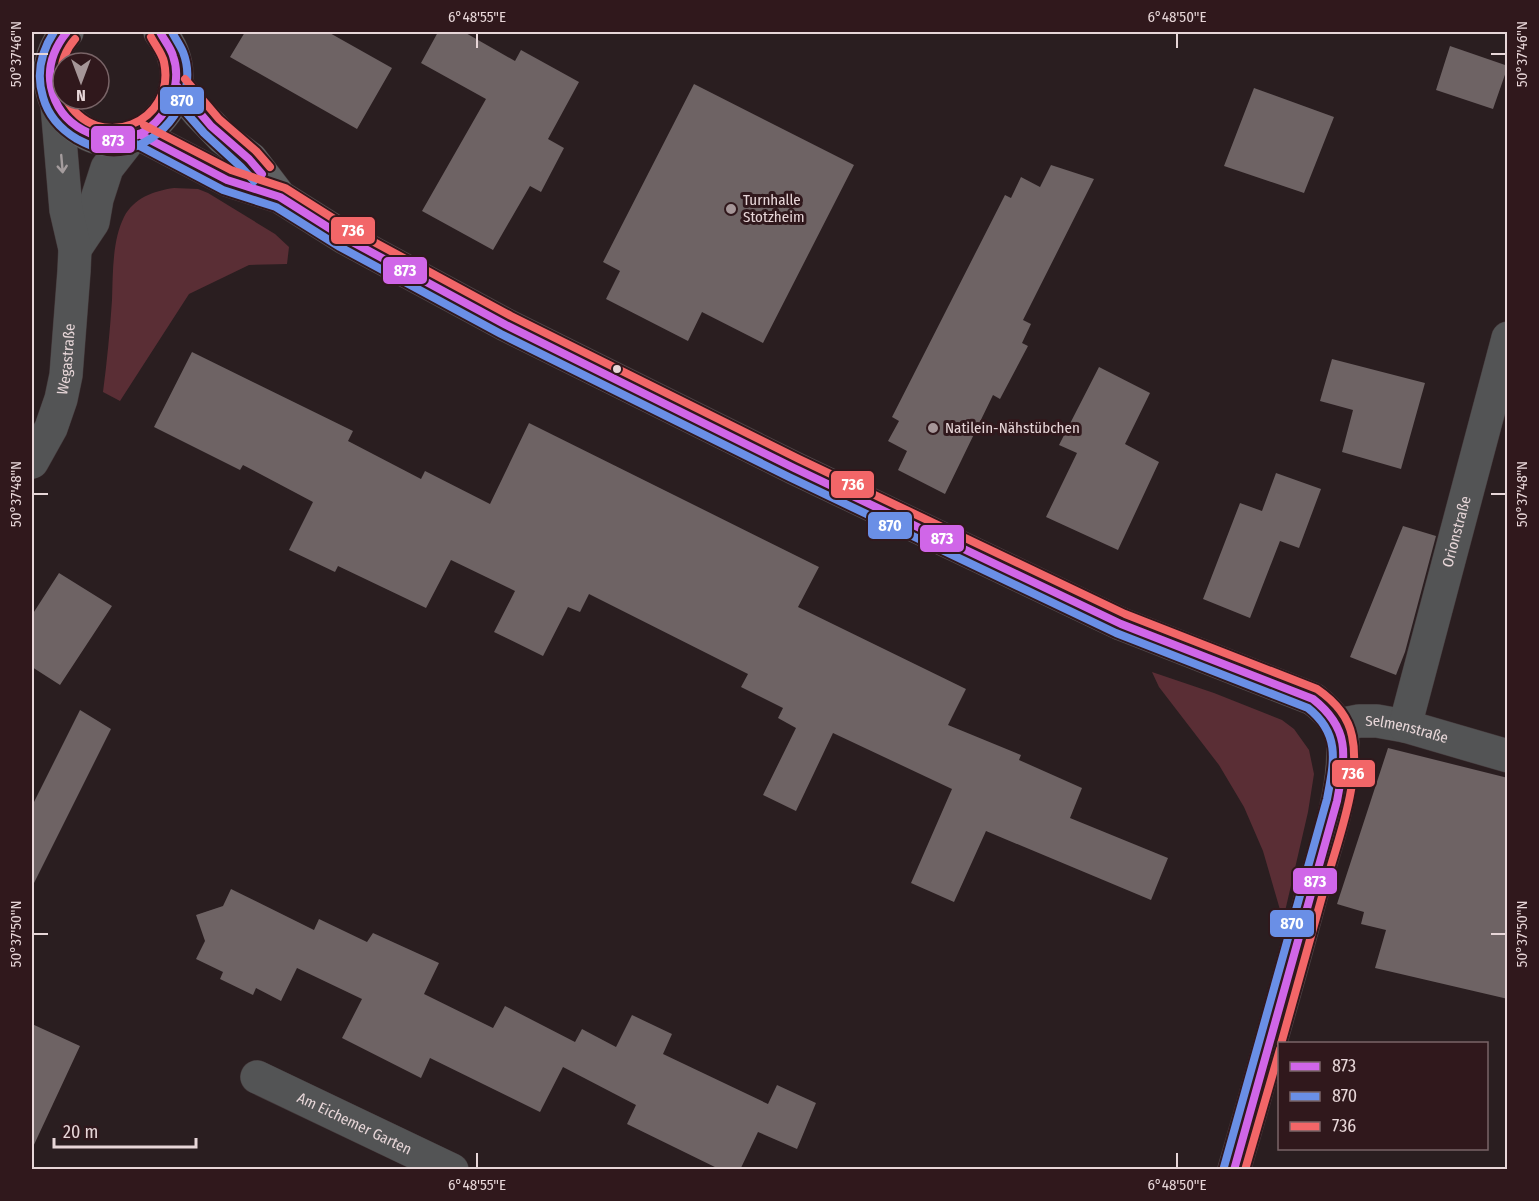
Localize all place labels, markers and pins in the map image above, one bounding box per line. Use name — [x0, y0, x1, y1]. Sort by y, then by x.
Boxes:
place label: Turnhalle Stotzheim — [743, 191, 804, 226]
marker: Turnhalle Stotzheim — [724, 202, 738, 216]
unlabelled marker — [611, 363, 623, 375]
place label: Natilein-Nähstübchen — [945, 419, 1080, 437]
marker: Natilein-Nähstübchen — [926, 421, 940, 435]

